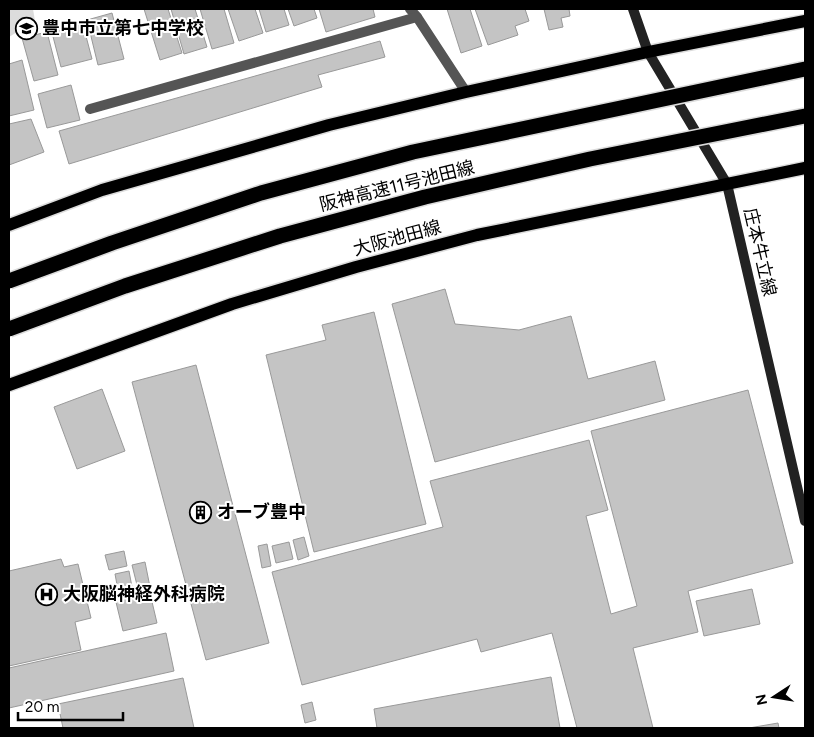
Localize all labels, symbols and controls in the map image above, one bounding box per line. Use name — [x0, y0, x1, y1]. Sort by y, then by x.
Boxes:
school or university icon: 豊中市立第七中学校 — [14, 16, 38, 40]
place label: 豊中市立第七中学校 — [42, 17, 204, 39]
street label: 阪神高速11号池田線 — [317, 156, 477, 216]
street label: 庄本牛立線 — [739, 206, 781, 298]
street label: 大阪池田線 — [351, 216, 443, 260]
building icon: オーブ豊中 — [189, 500, 213, 524]
place label: オーブ豊中 — [217, 501, 306, 523]
hospital icon: 大阪脳神経外科病院 — [35, 582, 59, 606]
place label: 大阪脳神経外科病院 — [63, 583, 225, 605]
north arrow — [749, 672, 799, 722]
scale bar — [18, 690, 122, 722]
text: N — [752, 693, 771, 707]
text: 20 m — [25, 698, 59, 716]

